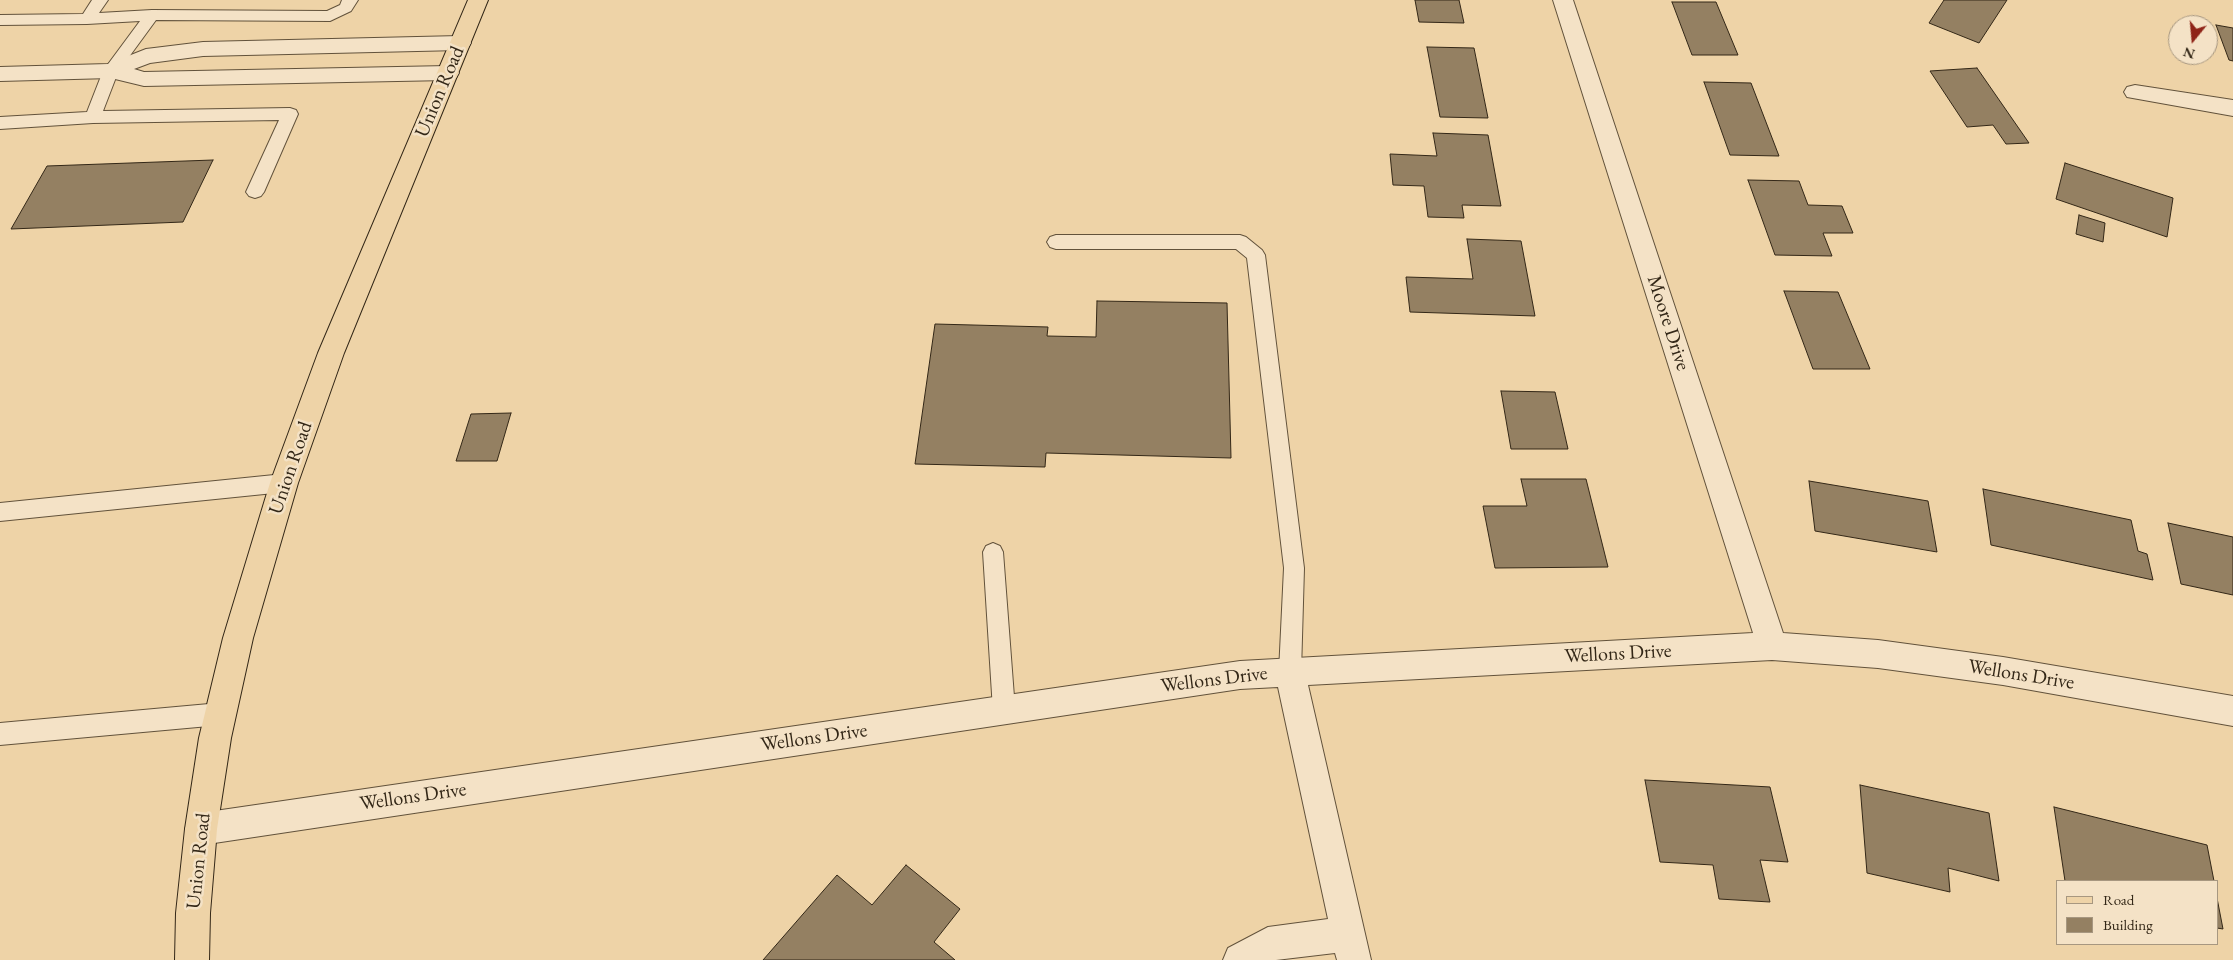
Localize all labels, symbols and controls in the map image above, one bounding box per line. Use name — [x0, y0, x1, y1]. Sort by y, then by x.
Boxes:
north arrow — [2168, 15, 2218, 65]
street label: Union Road — [410, 43, 470, 141]
text: N — [2181, 43, 2197, 64]
street label: Moore Drive — [1641, 272, 1695, 374]
street label: Union Road — [264, 418, 318, 518]
street label: Wellons Drive — [1564, 639, 1672, 669]
street label: Wellons Drive — [1966, 655, 2076, 695]
street label: Wellons Drive — [1159, 662, 1269, 698]
street label: Wellons Drive — [759, 719, 869, 757]
street label: Wellons Drive — [358, 778, 468, 816]
street label: Union Road — [182, 812, 216, 910]
legend — [2056, 880, 2218, 945]
text: Road — [2103, 890, 2134, 909]
text: Building — [2103, 915, 2153, 934]

